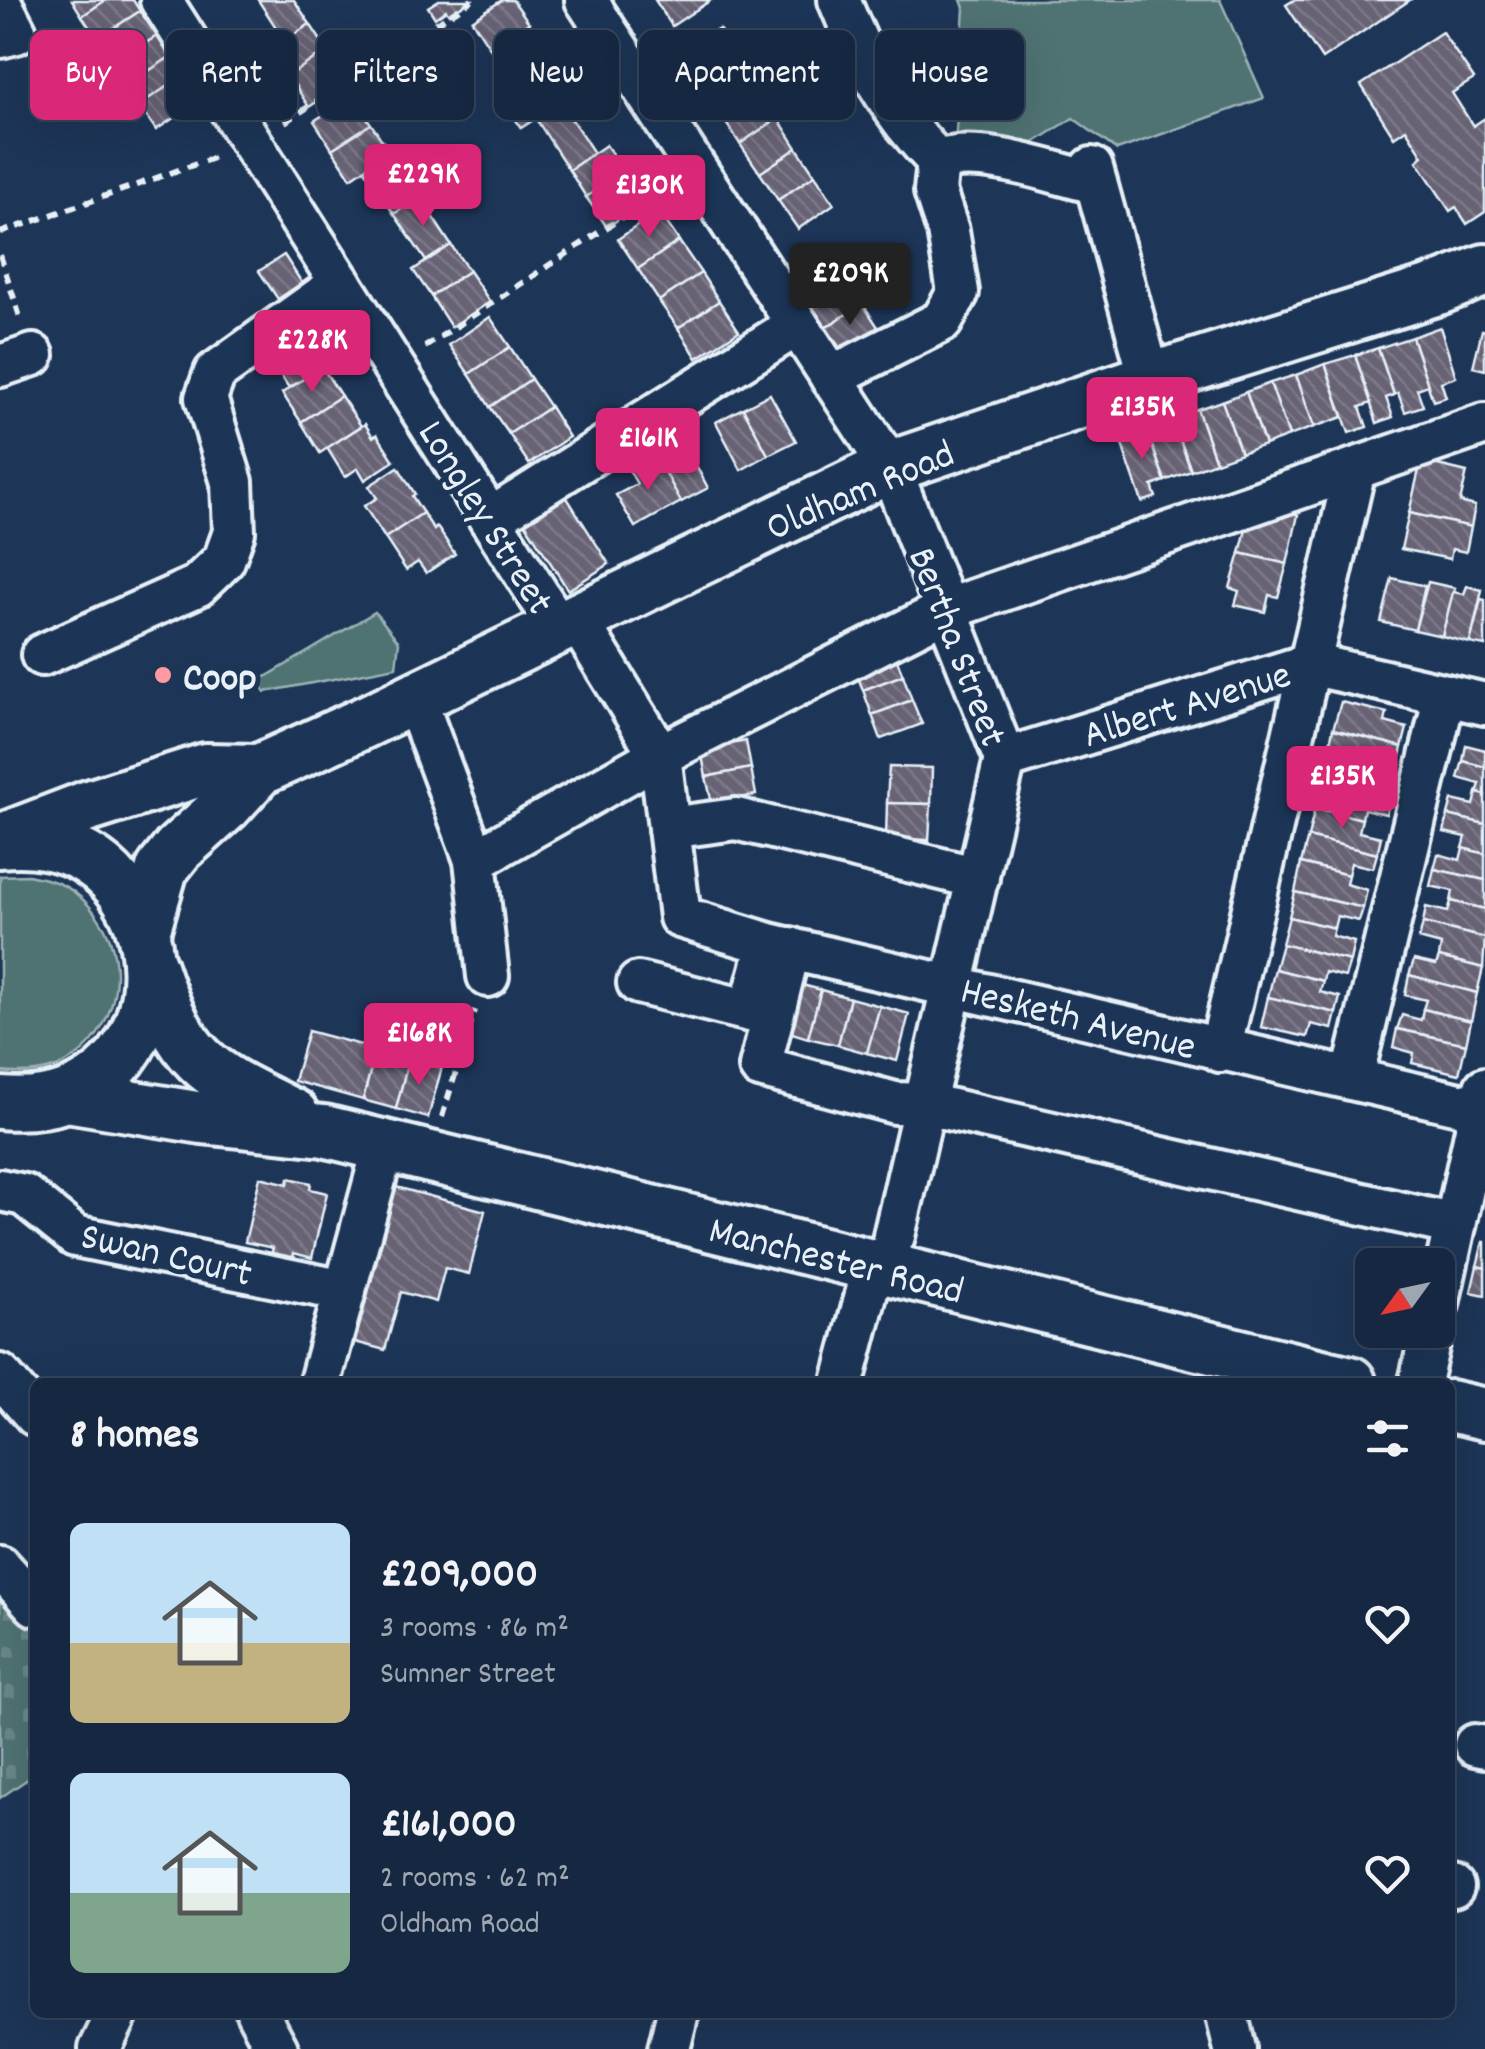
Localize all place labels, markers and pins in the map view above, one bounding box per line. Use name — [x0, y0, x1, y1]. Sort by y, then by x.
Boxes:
pin: £229K — [353, 144, 493, 229]
pin: £130K — [579, 155, 719, 240]
pin: £209K — [780, 243, 920, 328]
pin: £228K — [242, 310, 382, 395]
pin: £135K — [1072, 377, 1212, 462]
pin: £161K — [578, 408, 718, 493]
place label: Coop — [183, 653, 257, 710]
marker: Coop — [152, 664, 174, 686]
pin: £135K — [1272, 746, 1412, 831]
pin: £168K — [349, 1003, 489, 1088]

